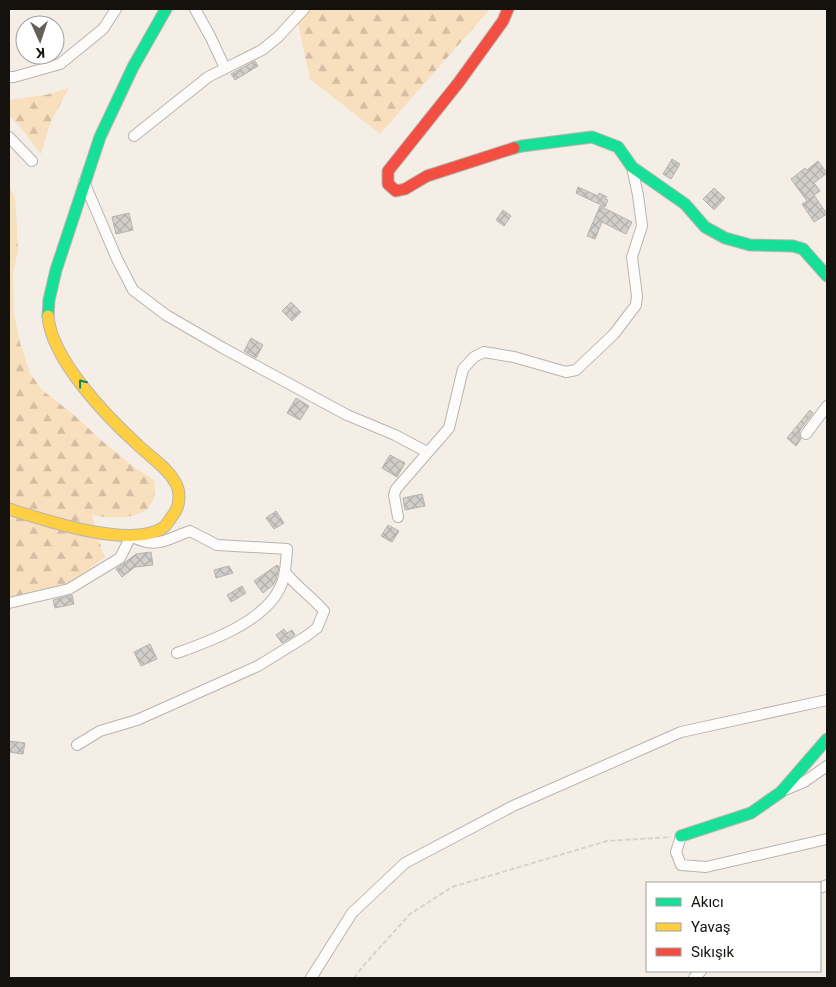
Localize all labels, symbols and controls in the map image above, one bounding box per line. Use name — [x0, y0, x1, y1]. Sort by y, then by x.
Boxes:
north arrow — [15, 15, 65, 65]
text: K — [36, 45, 46, 61]
one-way arrow — [79, 379, 88, 389]
legend — [646, 882, 821, 972]
text: Akıcı — [691, 893, 724, 911]
text: Yavaş — [691, 918, 731, 936]
text: Sıkışık — [691, 943, 734, 961]

